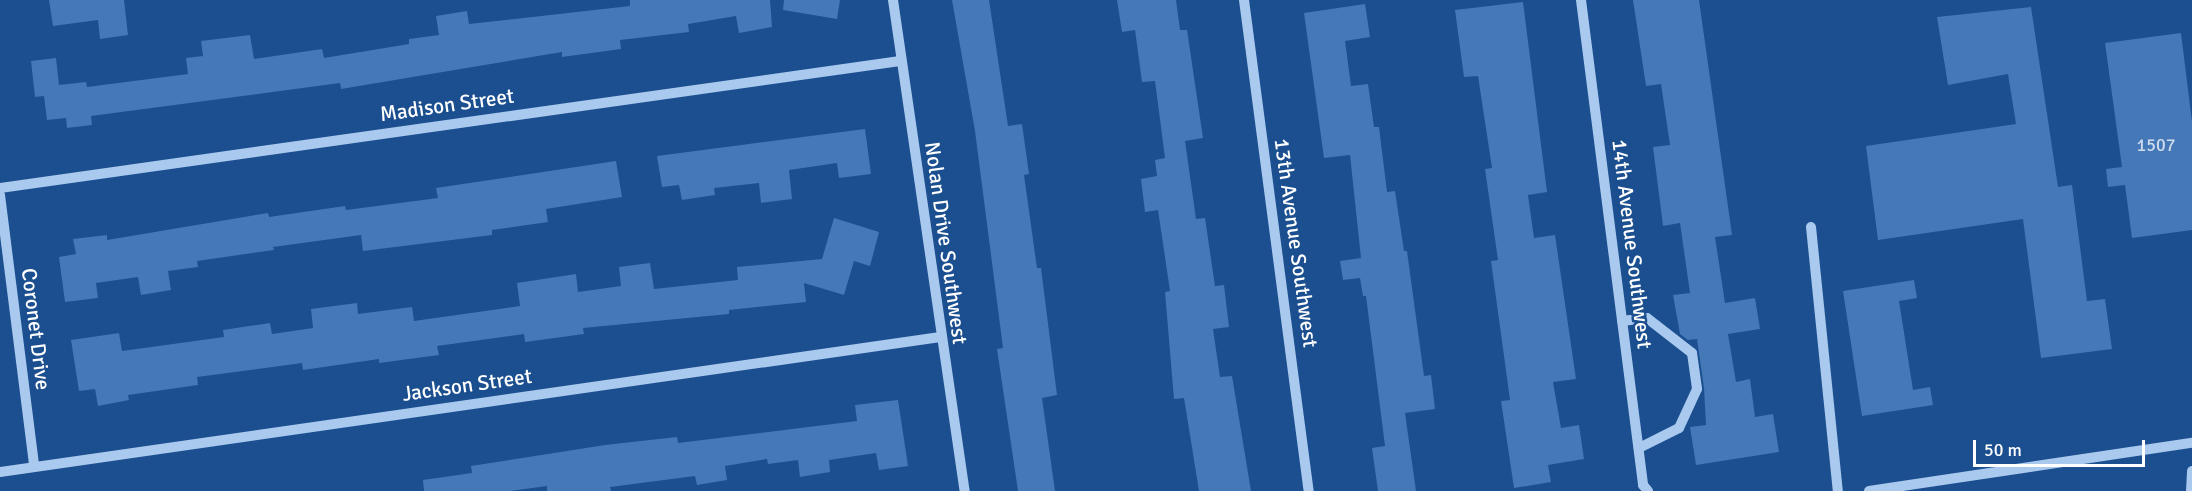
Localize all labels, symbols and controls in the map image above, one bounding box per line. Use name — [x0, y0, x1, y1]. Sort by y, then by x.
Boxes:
street label: Madison Street — [378, 83, 516, 127]
house number: 1507 — [2137, 134, 2175, 156]
street label: 13th Avenue Southwest — [1269, 137, 1323, 349]
street label: 14th Avenue Southwest — [1607, 138, 1657, 350]
street label: Nolan Drive Southwest — [919, 140, 973, 346]
street label: Coronet Drive — [16, 267, 56, 391]
street label: Jackson Street — [401, 363, 533, 407]
scale bar — [1976, 428, 2148, 466]
text: 50 m — [1984, 439, 2022, 461]

